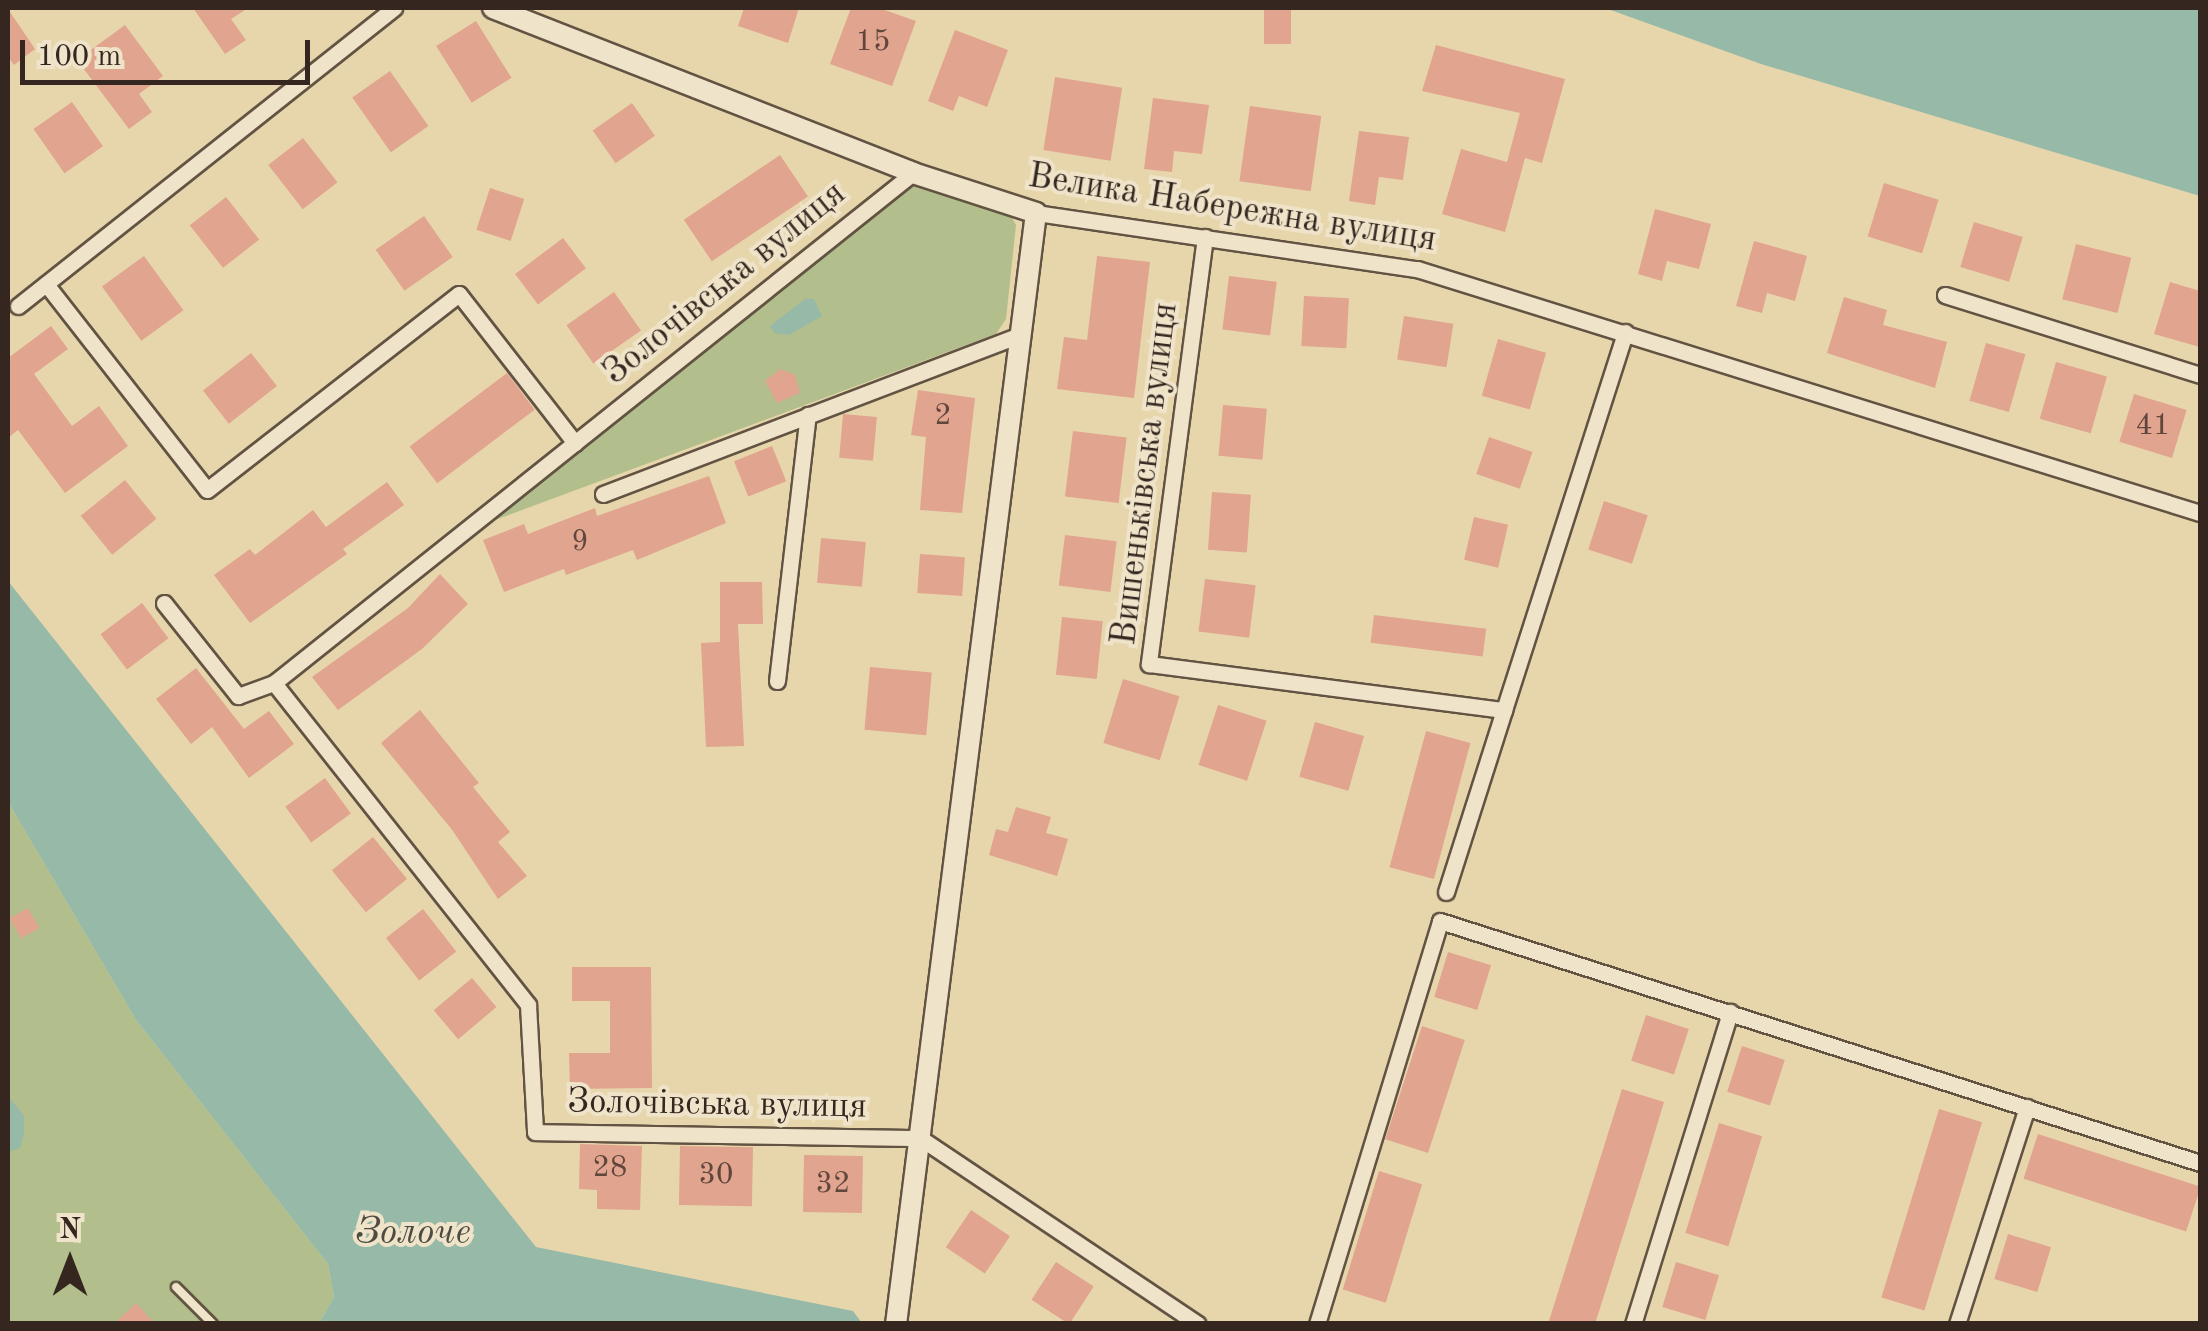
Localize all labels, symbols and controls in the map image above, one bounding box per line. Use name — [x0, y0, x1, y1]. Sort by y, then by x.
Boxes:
scale bar — [25, 20, 315, 82]
house number: 15 — [856, 24, 890, 60]
text: 100 m — [37, 42, 121, 72]
street label: Велика Набережна вулиця — [1025, 156, 1439, 262]
street label: Золочівська вулиця — [595, 173, 855, 395]
street label: Вишеньківська вулиця — [1104, 300, 1188, 648]
house number: 2 — [934, 398, 952, 434]
house number: 41 — [2136, 408, 2170, 444]
house number: 9 — [571, 524, 589, 560]
street label: Золочівська вулиця — [567, 1081, 867, 1129]
house number: 28 — [593, 1150, 627, 1186]
house number: 30 — [699, 1157, 733, 1193]
house number: 32 — [816, 1166, 850, 1202]
north arrow — [20, 1211, 120, 1311]
water label: Золоче — [355, 1211, 471, 1257]
text: N — [59, 1217, 81, 1245]

